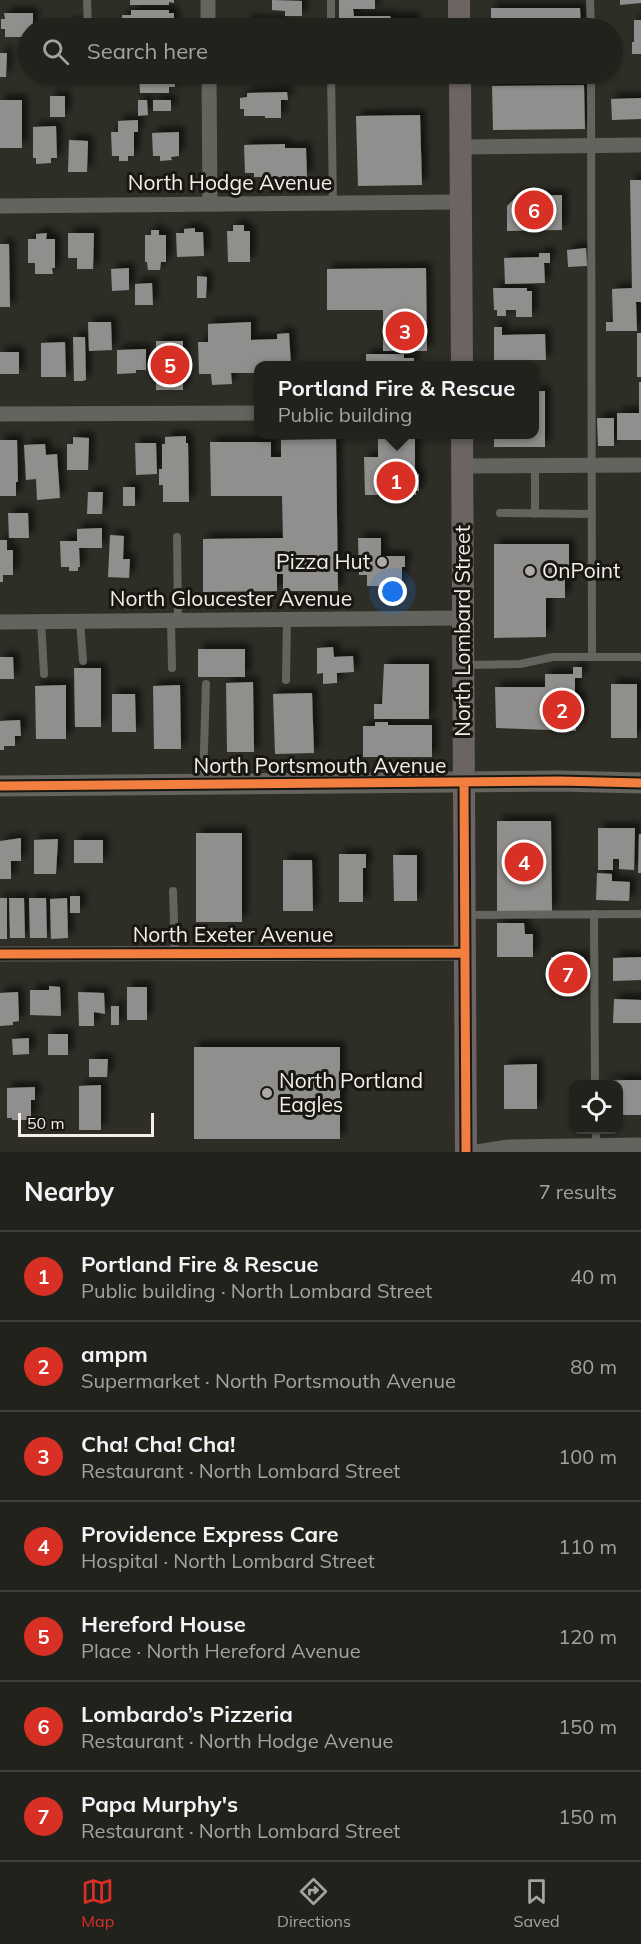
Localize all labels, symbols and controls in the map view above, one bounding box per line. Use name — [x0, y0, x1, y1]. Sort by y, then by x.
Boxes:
search box — [18, 18, 623, 84]
icon: search — [39, 35, 72, 68]
text: Search here — [87, 37, 208, 65]
street label: North Hodge Avenue — [128, 169, 332, 195]
pin: 6 — [514, 188, 554, 232]
pin: 3 — [386, 308, 424, 354]
pin: 5 — [150, 342, 190, 388]
popup — [254, 361, 539, 439]
text: Portland Fire & Rescue — [278, 374, 515, 402]
text: Public building — [278, 402, 412, 427]
pin: 1 — [376, 458, 416, 504]
street label: North Lombard Street — [449, 525, 475, 737]
place label: Pizza Hut — [276, 548, 370, 574]
marker: Pizza Hut — [375, 555, 389, 569]
place label: OnPoint — [542, 557, 620, 583]
marker: OnPoint — [523, 564, 537, 578]
your location — [378, 577, 407, 606]
street label: North Gloucester Avenue — [110, 585, 352, 611]
pin: 2 — [542, 688, 582, 732]
street label: North Portsmouth Avenue — [194, 752, 446, 778]
pin: 4 — [504, 840, 544, 884]
street label: North Exeter Avenue — [133, 921, 333, 947]
pin: 7 — [548, 952, 588, 996]
place label: North Portland Eagles — [279, 1067, 423, 1117]
map controls — [569, 1080, 623, 1134]
button: locate — [569, 1080, 623, 1134]
marker: North Portland Eagles — [260, 1086, 274, 1100]
scale bar — [18, 1110, 154, 1138]
text: 50 m — [27, 1113, 64, 1133]
text: Nearby — [24, 1175, 114, 1208]
text: 7 results — [539, 1179, 617, 1204]
text: Portland Fire & Rescue — [81, 1250, 319, 1278]
text: 1 — [38, 1264, 50, 1289]
text: 40 m — [570, 1264, 617, 1289]
text: Public building · North Lombard Street — [81, 1278, 432, 1303]
text: ampm — [81, 1340, 148, 1368]
text: 2 — [38, 1354, 50, 1379]
text: 80 m — [570, 1354, 617, 1379]
text: Supermarket · North Portsmouth Avenue — [81, 1368, 456, 1393]
text: Cha! Cha! Cha! — [81, 1430, 235, 1458]
text: 3 — [38, 1444, 50, 1469]
text: 100 m — [558, 1444, 617, 1469]
text: Restaurant · North Lombard Street — [81, 1458, 400, 1483]
text: Providence Express Care — [81, 1520, 339, 1548]
text: 4 — [38, 1534, 50, 1559]
text: 110 m — [558, 1534, 617, 1559]
text: Hospital · North Lombard Street — [81, 1548, 375, 1573]
text: Hereford House — [81, 1610, 246, 1638]
text: 5 — [38, 1624, 50, 1649]
text: 120 m — [558, 1624, 617, 1649]
text: Place · North Hereford Avenue — [81, 1638, 361, 1663]
text: Lombardo’s Pizzeria — [81, 1700, 293, 1728]
text: 6 — [38, 1714, 50, 1739]
text: 150 m — [558, 1714, 617, 1739]
text: Restaurant · North Hodge Avenue — [81, 1728, 393, 1753]
text: Papa Murphy's — [81, 1790, 238, 1818]
text: 7 — [38, 1804, 50, 1829]
text: 150 m — [558, 1804, 617, 1829]
text: Restaurant · North Lombard Street — [81, 1818, 400, 1843]
tab: Map — [81, 1875, 114, 1931]
tab: Directions — [277, 1875, 351, 1931]
tab: Saved — [514, 1875, 560, 1931]

